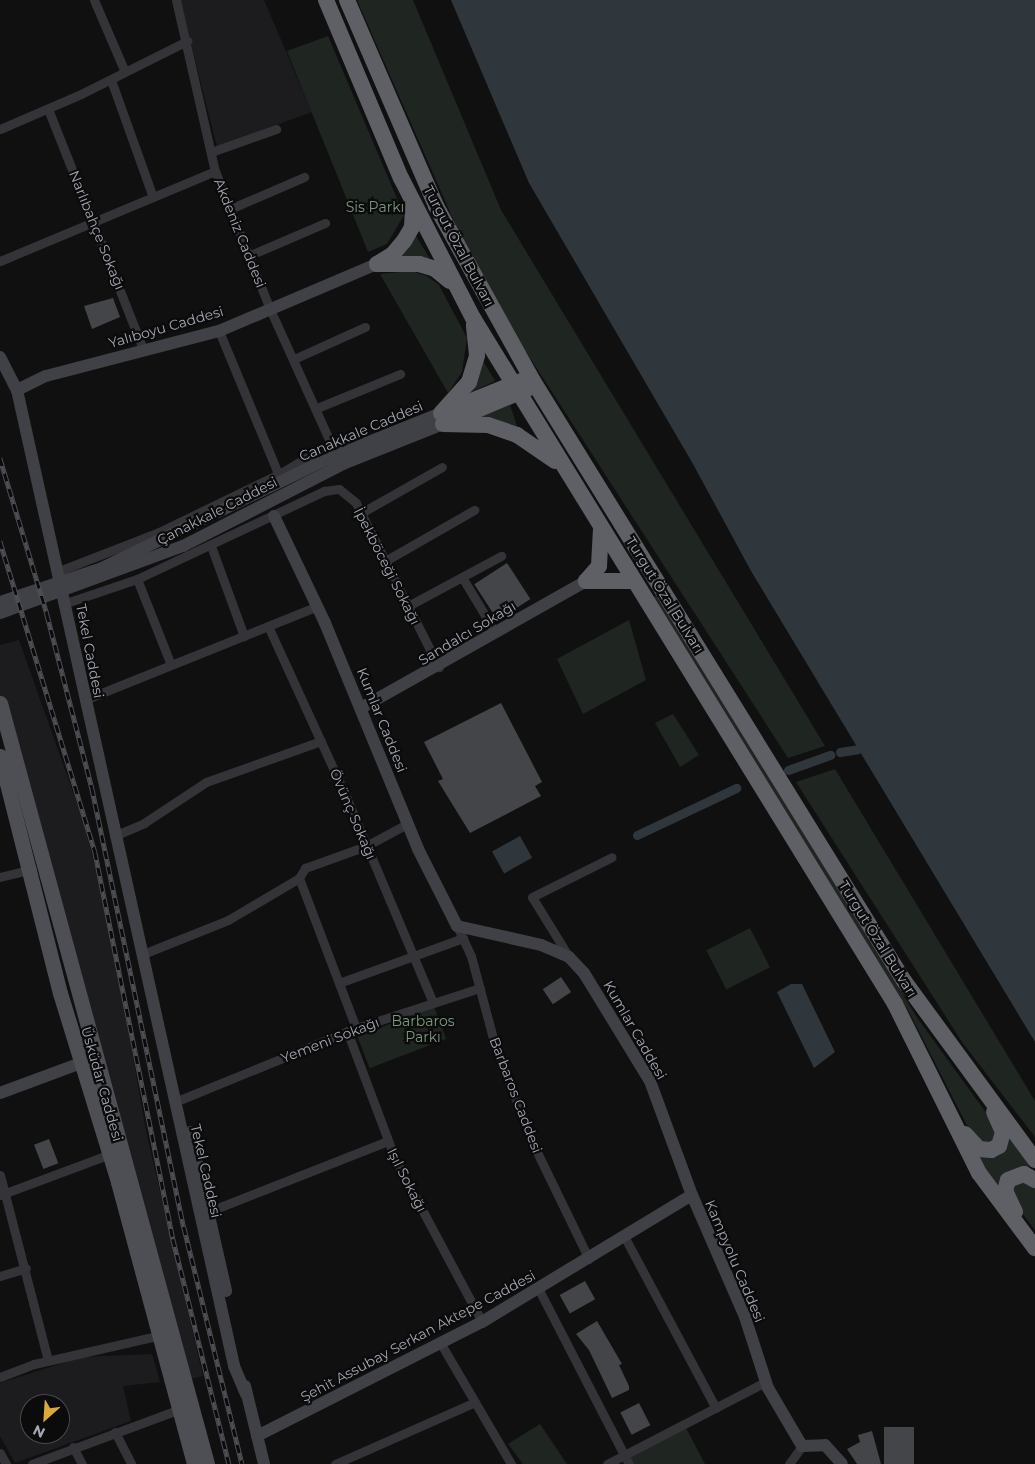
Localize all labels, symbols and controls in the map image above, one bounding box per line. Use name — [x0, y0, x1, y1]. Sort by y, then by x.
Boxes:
street label: Narlıbahçe Sokağı — [65, 168, 129, 292]
street label: Akdeniz Caddesi — [210, 176, 270, 290]
street label: Turgut Özal Bulvarı — [420, 183, 498, 309]
park label: Sis Parkı — [346, 199, 404, 215]
street label: Yalıboyu Caddesi — [107, 303, 225, 351]
street label: Canakkale Caddesi — [297, 397, 425, 465]
street label: Çanakkale Caddesi — [154, 473, 280, 549]
street label: İpekböceği Sokağı — [350, 505, 424, 627]
street label: Turgut Özal Bulvarı — [622, 534, 708, 656]
street label: Sandalcı Sokağı — [415, 597, 519, 669]
street label: Tekel Caddesi — [73, 602, 107, 700]
street label: Kumlar Caddesi — [353, 665, 411, 775]
street label: Övünç Sokağı — [326, 766, 380, 862]
street label: Turgut Özal Bulvarı — [835, 878, 921, 1000]
street label: Kumlar Caddesi — [600, 978, 670, 1082]
park label: Barbaros Parkı — [391, 1013, 455, 1046]
street label: Yemeni Sokağı — [278, 1014, 382, 1066]
street label: Üsküdar Caddesi — [78, 1025, 126, 1143]
street label: Barbaros Caddesi — [486, 1035, 546, 1155]
street label: Tekel Caddesi — [187, 1122, 225, 1220]
street label: Işıl Sokağı — [384, 1145, 430, 1215]
street label: Kampyolu Caddesi — [702, 1197, 768, 1325]
street label: Şehit Assubay Serkan Aktepe Caddesi — [298, 1267, 538, 1405]
north arrow — [20, 1394, 70, 1444]
text: N — [30, 1421, 48, 1442]

